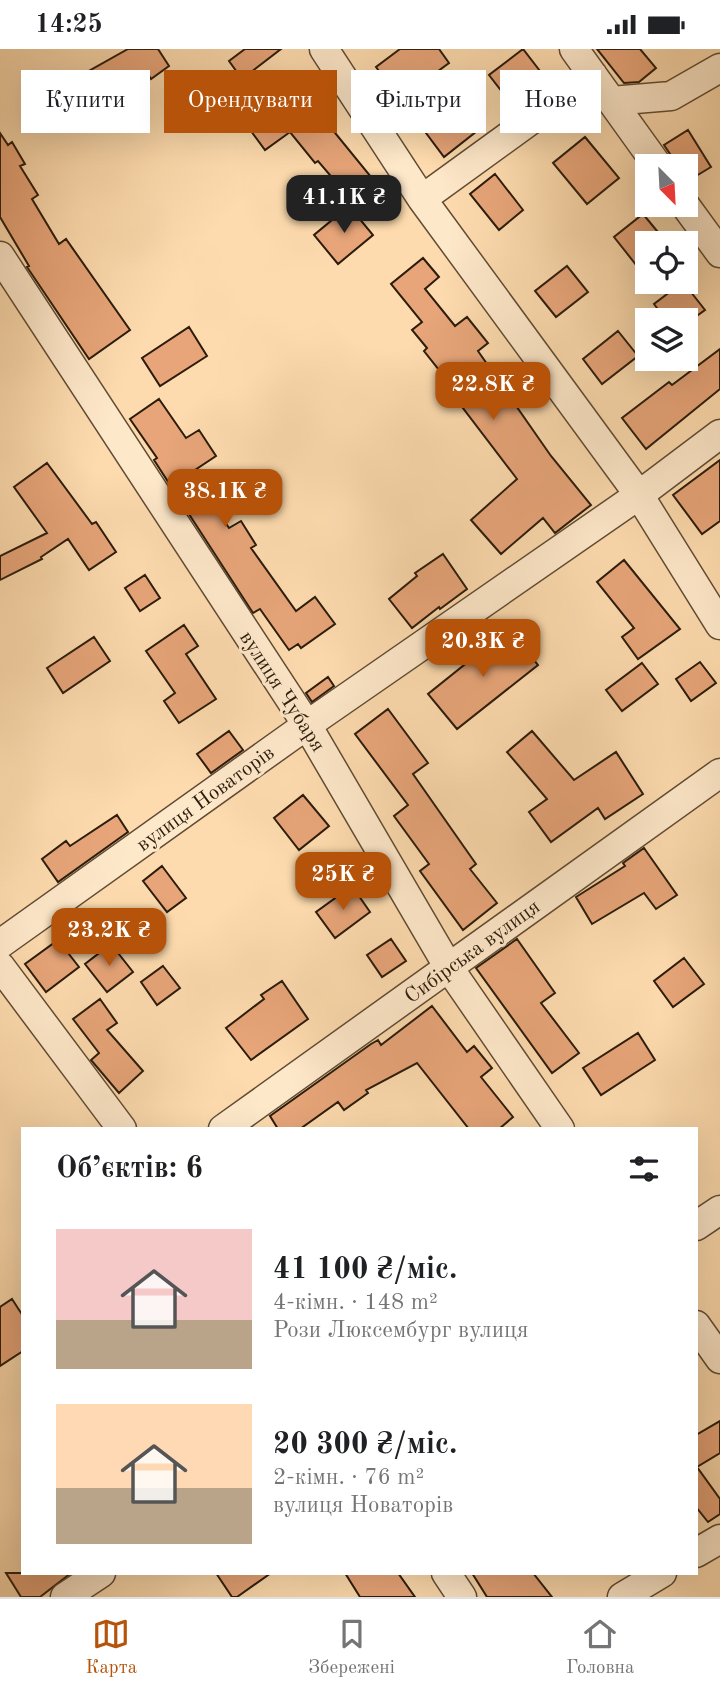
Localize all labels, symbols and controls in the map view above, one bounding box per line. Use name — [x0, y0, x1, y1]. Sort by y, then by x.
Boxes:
text: 14:25 — [35, 12, 103, 38]
chip: Купити — [21, 70, 150, 133]
chip: Орендувати — [164, 70, 337, 133]
chip: Фільтри — [351, 70, 486, 133]
chip: Нове — [500, 70, 601, 133]
north arrow — [635, 154, 698, 217]
map controls — [635, 154, 698, 371]
pin: 41.1K ₴ — [279, 176, 409, 235]
text: 41.1K ₴ — [302, 186, 386, 209]
button: locate — [635, 231, 698, 294]
button: layers — [635, 308, 698, 371]
pin: 22.8K ₴ — [428, 363, 558, 422]
text: 22.8K ₴ — [451, 373, 535, 396]
pin: 38.1K ₴ — [160, 469, 290, 529]
text: 38.1K ₴ — [183, 480, 267, 503]
pin: 20.3K ₴ — [418, 619, 548, 679]
street label: вулиця Чубаря — [235, 628, 329, 756]
text: 20.3K ₴ — [441, 630, 525, 653]
street label: вулиця Новаторів — [133, 742, 279, 856]
pin: 25K ₴ — [294, 853, 392, 912]
text: 25K ₴ — [311, 863, 375, 886]
street label: Сибірська вулиця — [401, 896, 544, 1008]
pin: 23.2K ₴ — [44, 909, 174, 968]
text: 23.2K ₴ — [67, 919, 151, 942]
icon: filters — [625, 1150, 663, 1188]
text: Об’єктів: 6 — [56, 1154, 203, 1184]
text: 41 100 ₴/міс. — [273, 1255, 457, 1285]
icon: home — [112, 1257, 196, 1341]
text: 4-кімн. · 148 m² — [273, 1291, 438, 1314]
text: Рози Люксембург вулиця — [273, 1319, 529, 1342]
text: 20 300 ₴/міс. — [273, 1430, 457, 1460]
icon: home — [112, 1432, 196, 1516]
text: 2-кімн. · 76 m² — [273, 1466, 424, 1489]
text: вулиця Новаторів — [273, 1494, 453, 1517]
tab: Карта — [86, 1615, 137, 1680]
tab: Збережені — [308, 1615, 395, 1680]
tab: Головна — [566, 1615, 634, 1680]

